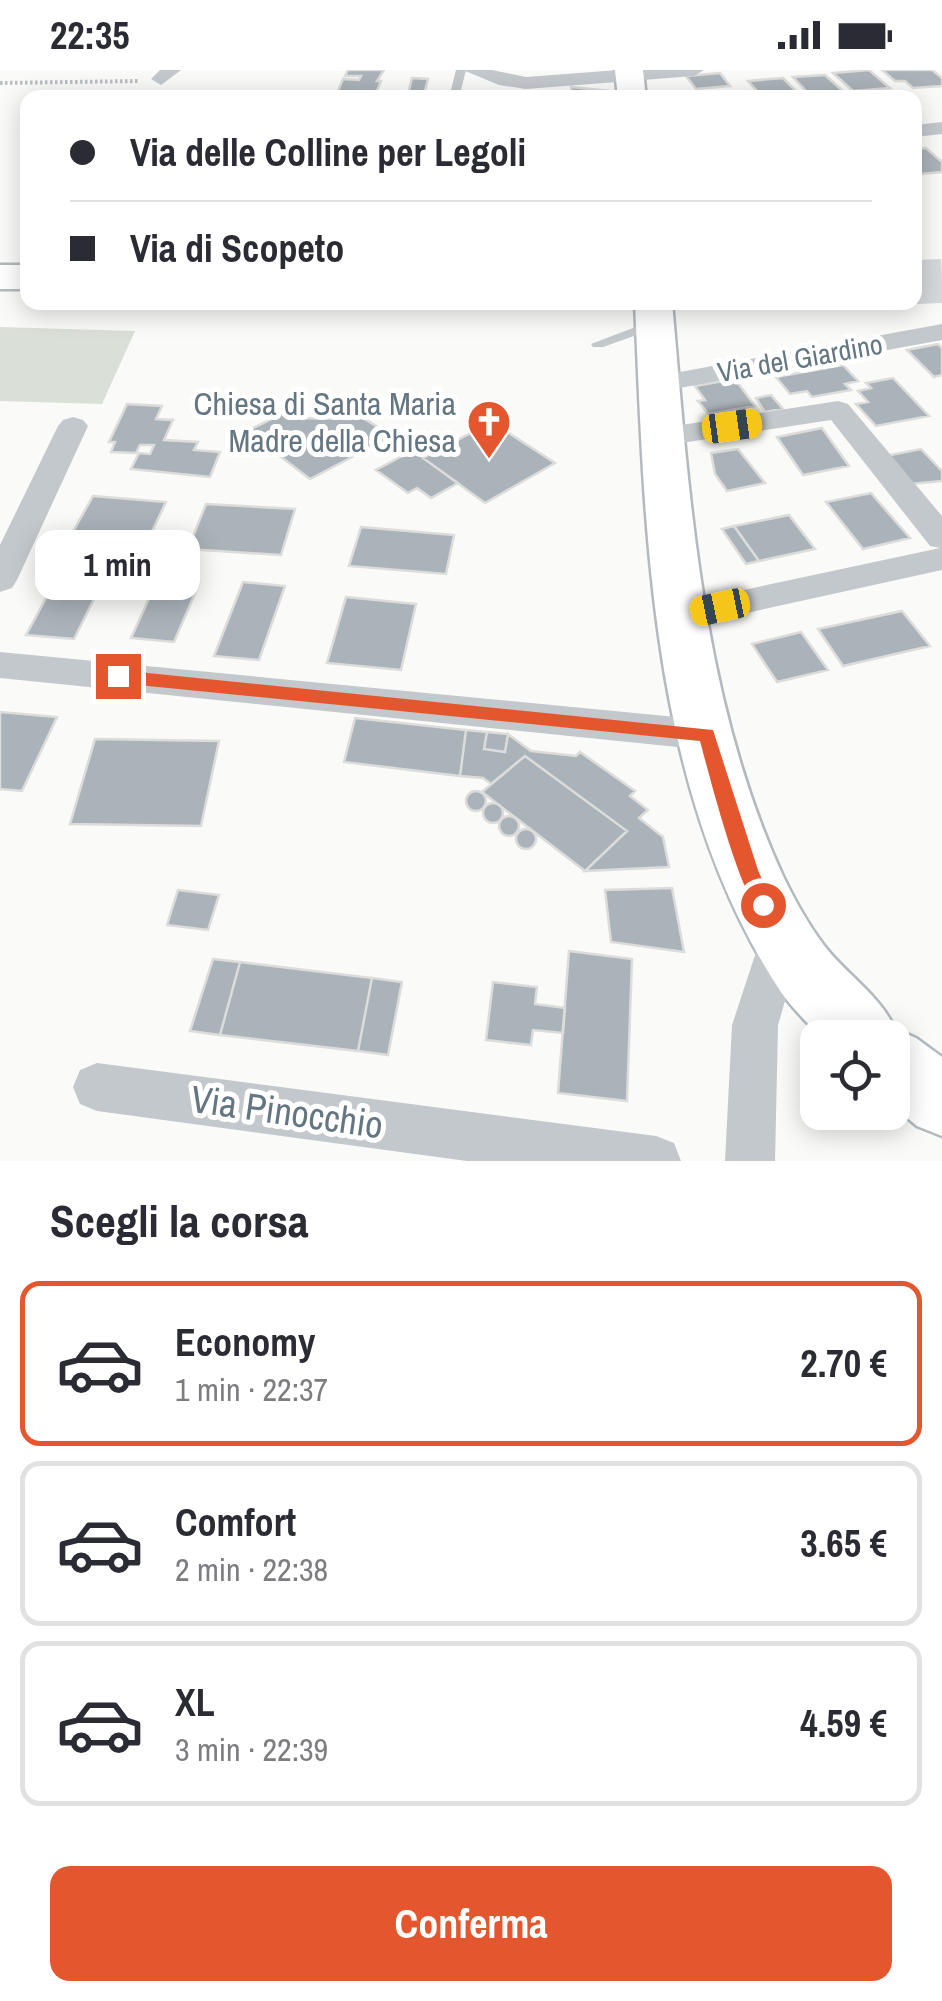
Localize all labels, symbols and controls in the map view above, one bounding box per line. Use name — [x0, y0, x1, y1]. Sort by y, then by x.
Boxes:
text: 22:35 — [50, 10, 130, 61]
text: Via delle Colline per Legoli — [130, 127, 526, 178]
text: Via di Scopeto — [130, 223, 344, 274]
street label: Via del Giardino — [715, 325, 885, 391]
place label: Chiesa di Santa Maria Madre della Chiesa — [193, 382, 456, 462]
church icon: Chiesa di Santa Maria Madre della Chiesa — [466, 399, 512, 460]
car — [700, 407, 764, 445]
callout: 1 min — [36, 531, 200, 601]
text: 1 min — [83, 543, 152, 586]
car — [688, 586, 752, 628]
route end — [96, 654, 141, 699]
route start — [741, 883, 786, 928]
map controls — [800, 1020, 910, 1130]
button: locate — [800, 1020, 910, 1130]
street label: Via Pinocchio — [188, 1073, 386, 1150]
text: Scegli la corsa — [50, 1190, 308, 1251]
text: Economy — [175, 1317, 315, 1368]
icon: car — [55, 1319, 145, 1409]
text: 2.70 € — [800, 1338, 887, 1389]
text: 1 min · 22:37 — [175, 1368, 328, 1411]
text: Comfort — [175, 1497, 296, 1548]
icon: car — [55, 1499, 145, 1589]
text: 3.65 € — [800, 1518, 887, 1569]
text: 2 min · 22:38 — [175, 1548, 328, 1591]
text: XL — [175, 1677, 215, 1728]
icon: car — [55, 1679, 145, 1769]
text: 4.59 € — [800, 1698, 887, 1749]
text: 3 min · 22:39 — [175, 1728, 328, 1771]
button: Conferma — [50, 1866, 892, 1981]

